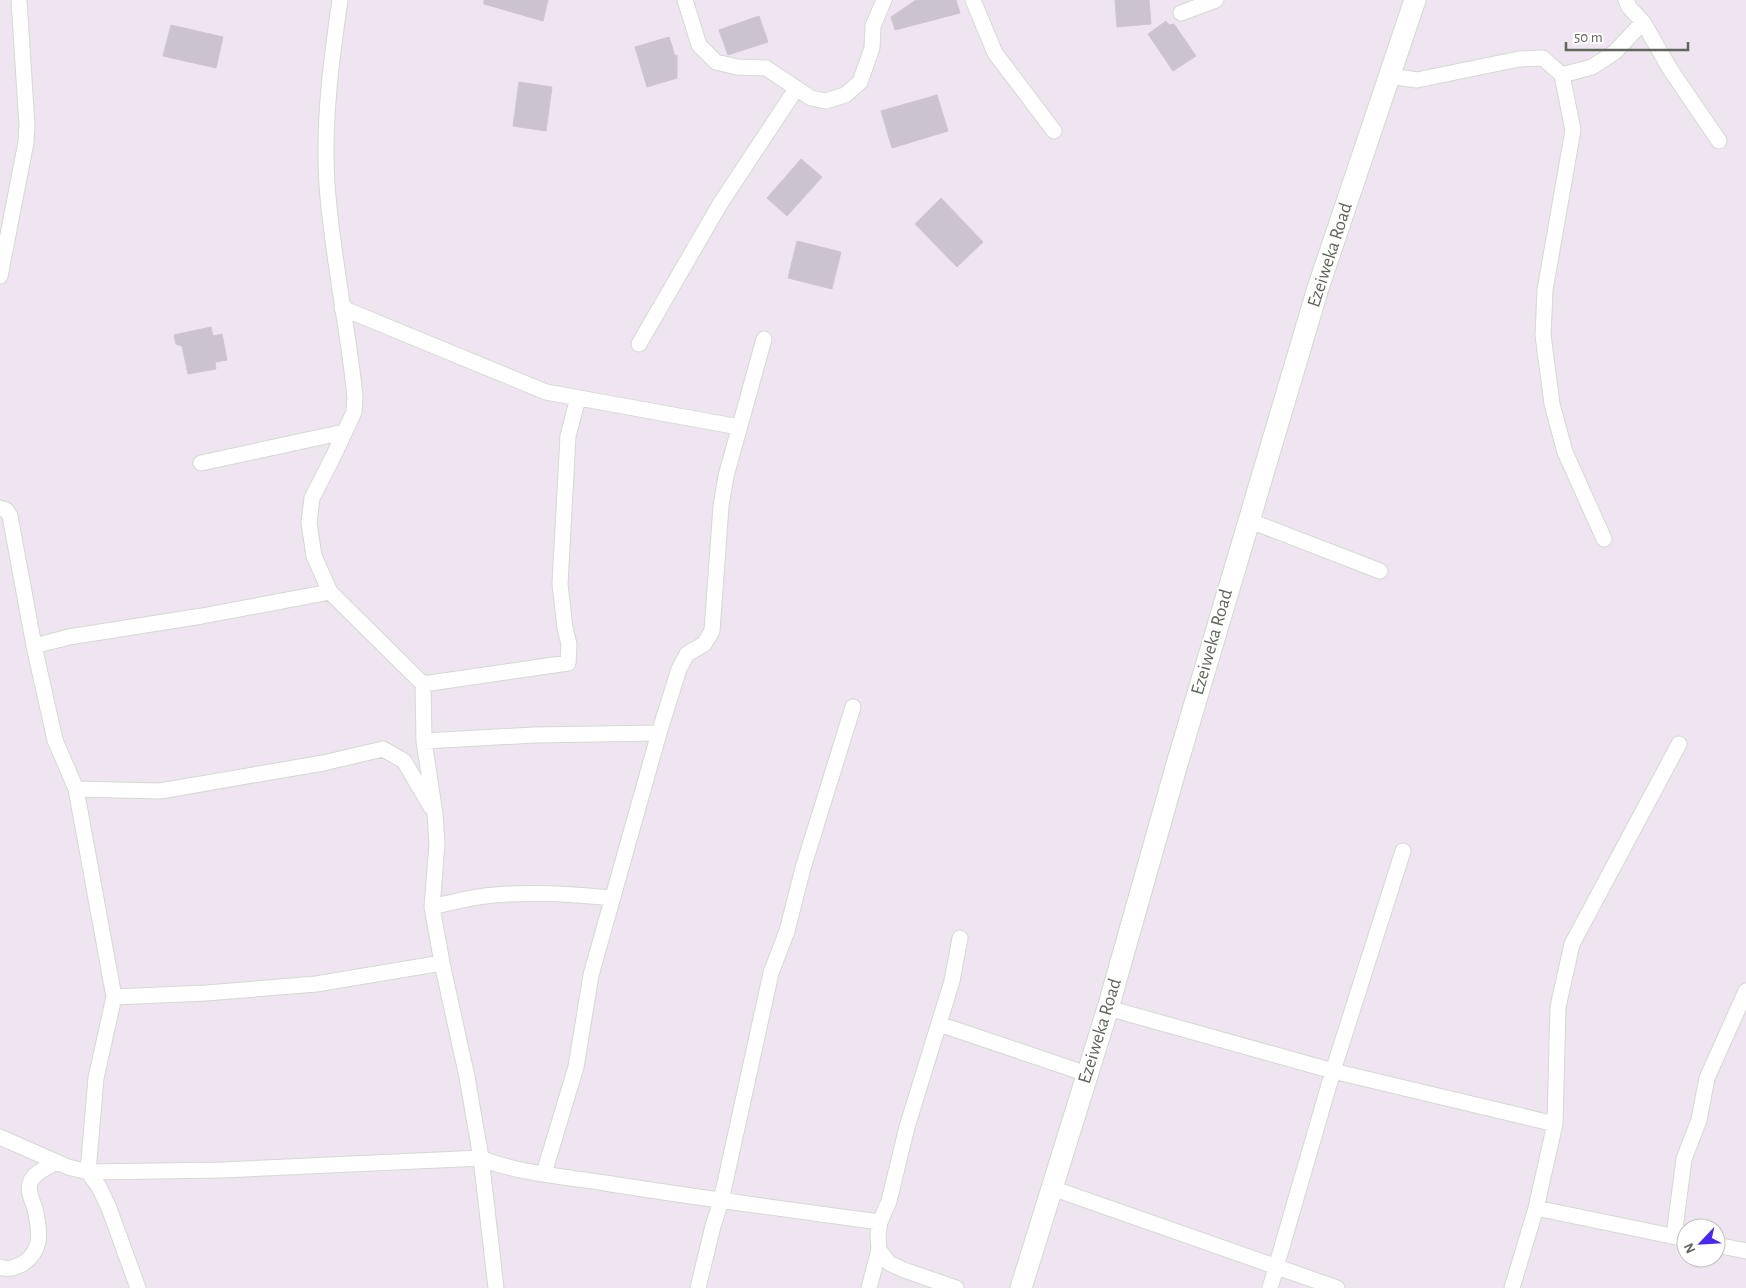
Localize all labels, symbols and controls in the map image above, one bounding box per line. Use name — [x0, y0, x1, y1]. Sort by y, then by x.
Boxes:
scale bar — [1566, 20, 1688, 52]
text: 50 m — [1574, 30, 1603, 45]
street label: Ezeiweka Road — [1304, 200, 1356, 310]
street label: Ezeiweka Road — [1188, 587, 1236, 697]
street label: Ezeiweka Road — [1075, 976, 1125, 1086]
north arrow — [1676, 1218, 1726, 1268]
text: N — [1682, 1241, 1699, 1255]

